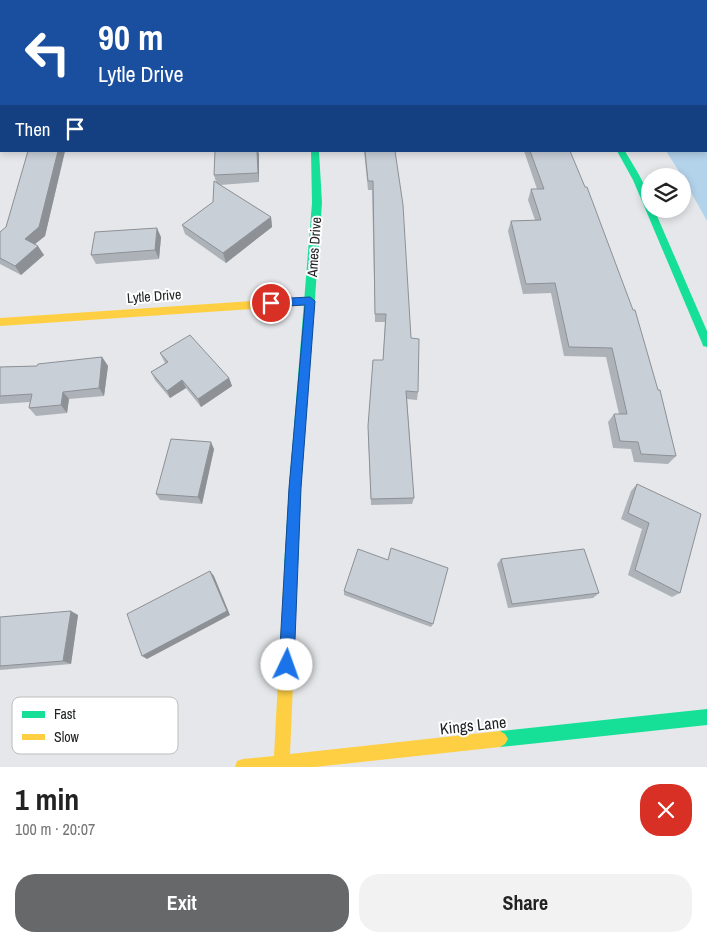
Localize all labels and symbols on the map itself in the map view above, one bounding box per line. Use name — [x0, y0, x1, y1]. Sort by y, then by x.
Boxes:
street label: Ames Drive — [303, 216, 325, 279]
pin — [250, 282, 292, 324]
street label: Lytle Drive — [126, 285, 182, 307]
position arrow — [260, 638, 312, 690]
legend — [12, 697, 178, 754]
text: Fast — [54, 705, 76, 723]
street label: Kings Lane — [439, 711, 507, 739]
text: Slow — [54, 728, 80, 746]

